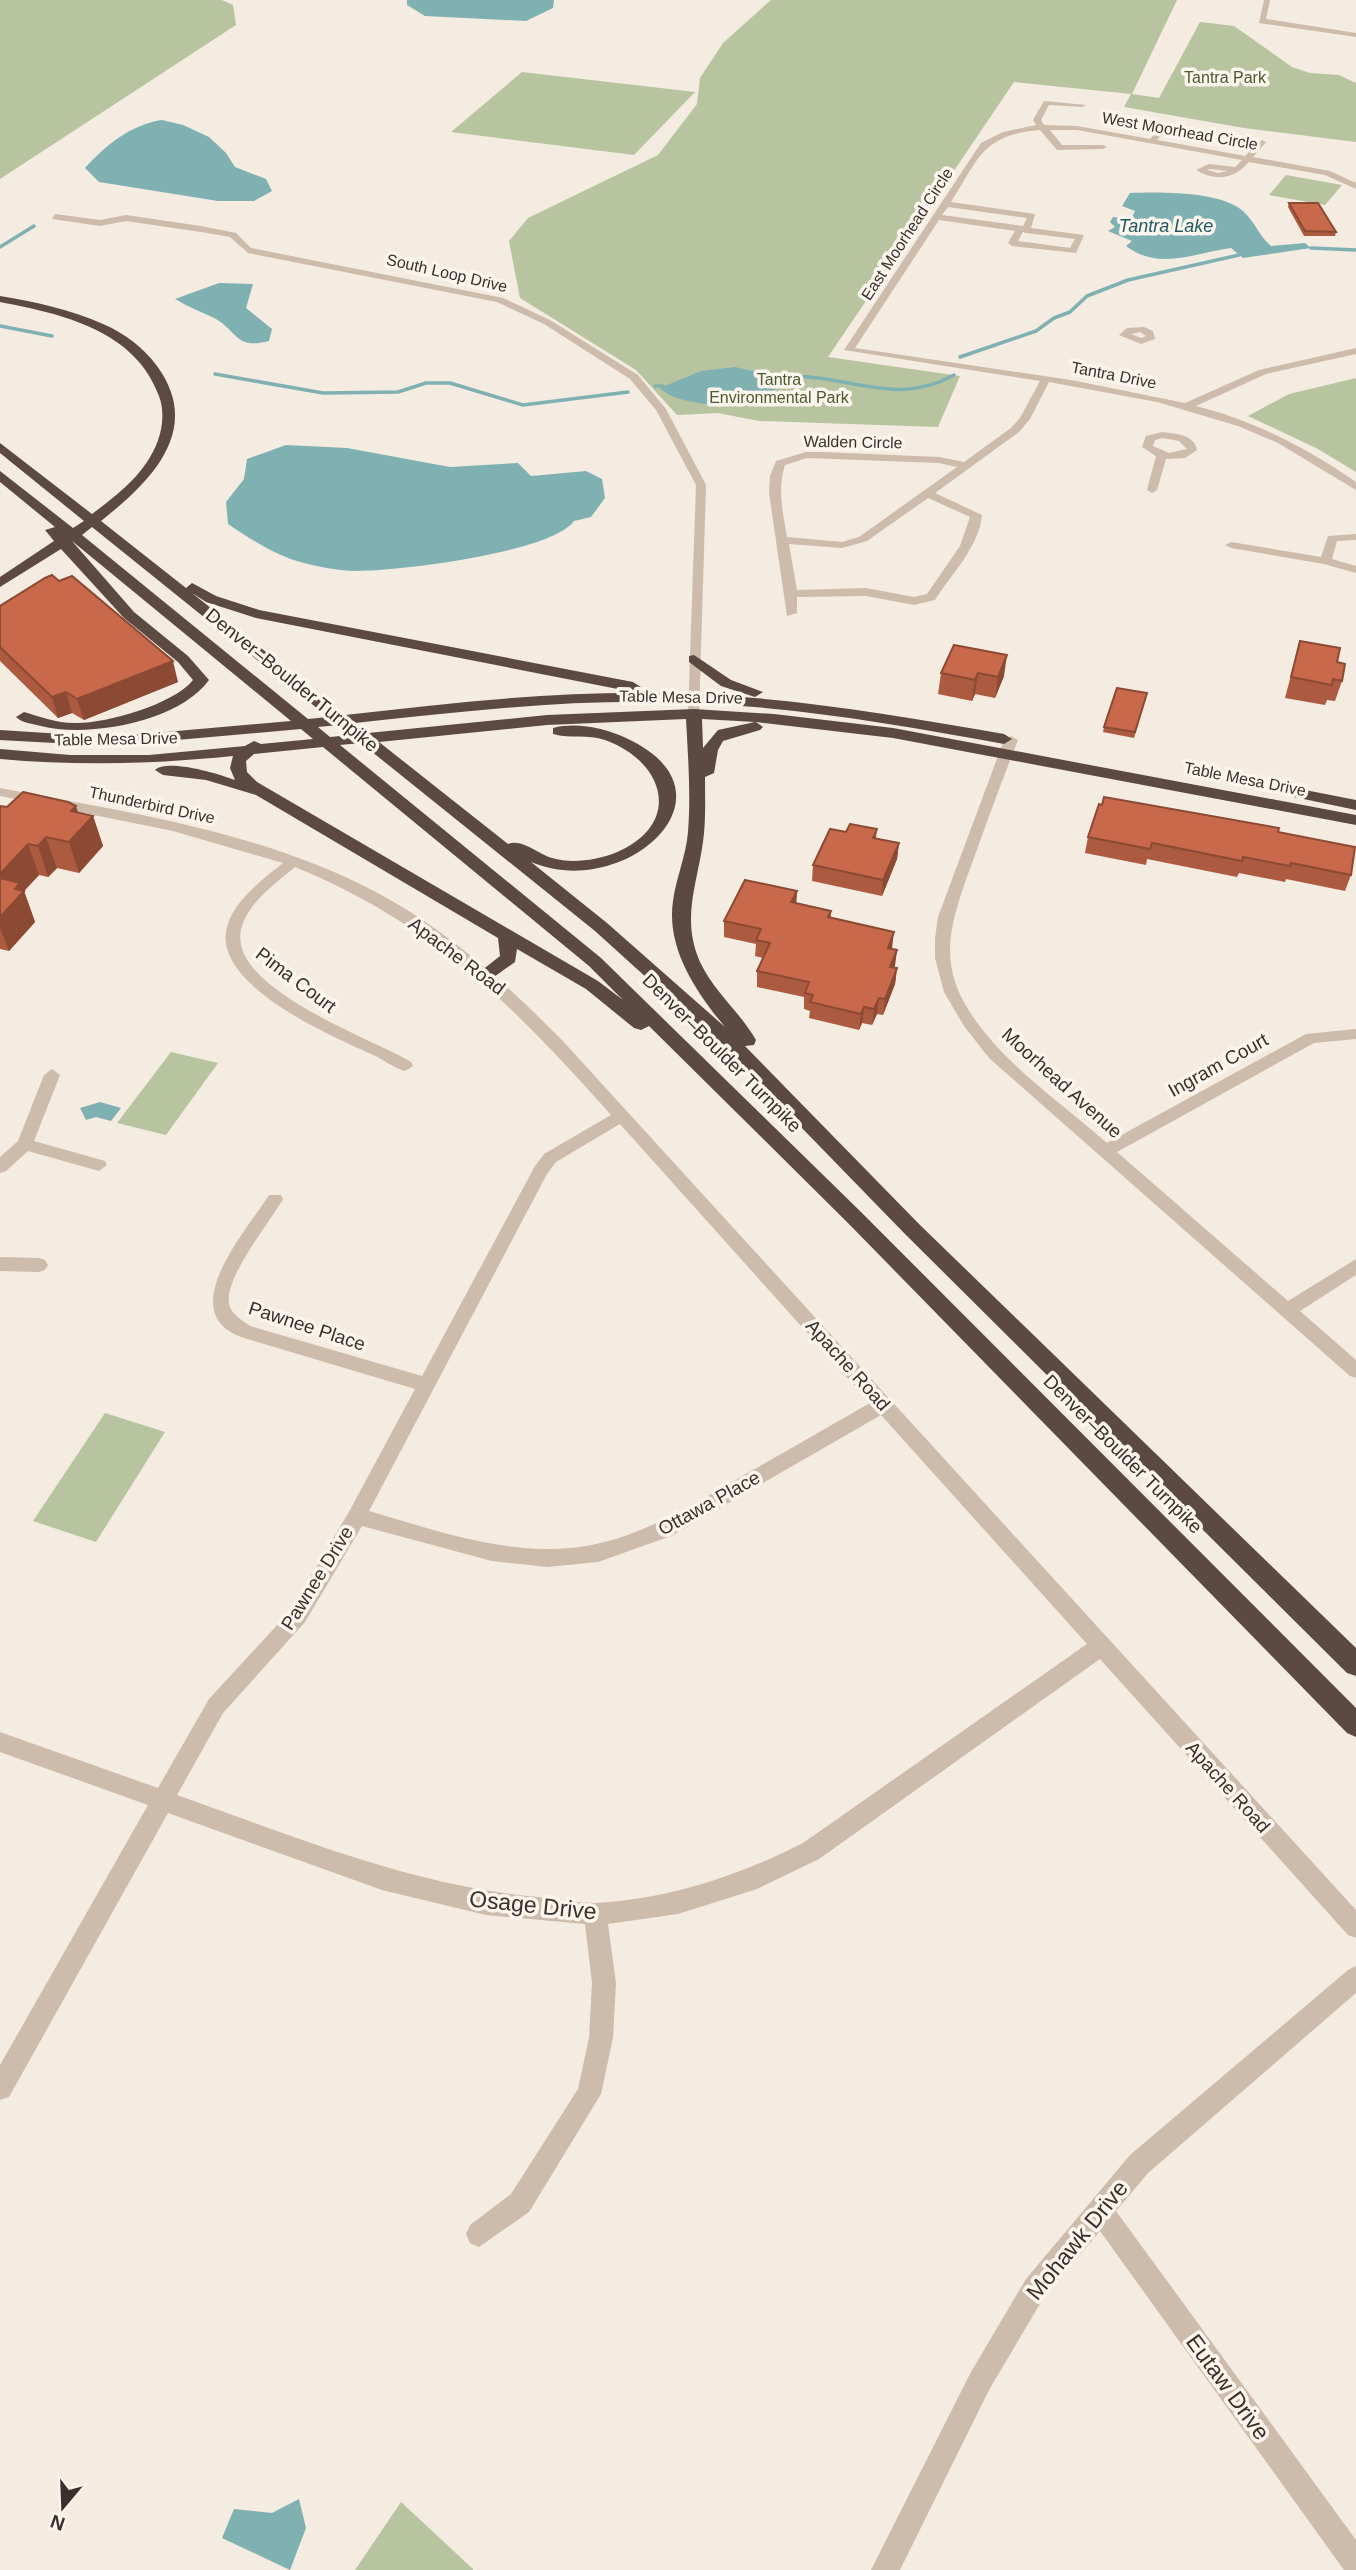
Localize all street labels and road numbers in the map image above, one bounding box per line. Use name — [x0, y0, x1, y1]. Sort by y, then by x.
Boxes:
street label: West Moorhead Circle — [1101, 109, 1259, 153]
street label: East Moorhead Circle — [858, 165, 956, 303]
street label: South Loop Drive — [385, 251, 509, 295]
street label: Tantra Drive — [1070, 358, 1158, 392]
street label: Walden Circle — [803, 433, 903, 451]
street label: Denver–Boulder Turnpike — [202, 604, 382, 756]
street label: Table Mesa Drive — [619, 687, 743, 707]
street label: Table Mesa Drive — [54, 729, 178, 749]
street label: Table Mesa Drive — [1183, 759, 1307, 799]
street label: Thunderbird Drive — [88, 783, 216, 827]
street label: Apache Road — [405, 913, 509, 999]
street label: Pima Court — [252, 943, 341, 1017]
street label: Denver–Boulder Turnpike — [638, 969, 806, 1137]
street label: Moorhead Avenue — [998, 1024, 1126, 1142]
street label: Ingram Court — [1164, 1029, 1272, 1101]
street label: Pawnee Place — [246, 1297, 368, 1355]
street label: Apache Road — [802, 1315, 894, 1415]
street label: Denver–Boulder Turnpike — [1039, 1370, 1207, 1538]
street label: Ottawa Place — [654, 1466, 764, 1540]
street label: Pawnee Drive — [277, 1522, 357, 1634]
street label: Apache Road — [1182, 1737, 1274, 1837]
street label: Osage Drive — [468, 1885, 598, 1925]
street label: Mohawk Drive — [1021, 2175, 1133, 2305]
street label: Eutaw Drive — [1181, 2329, 1275, 2445]

